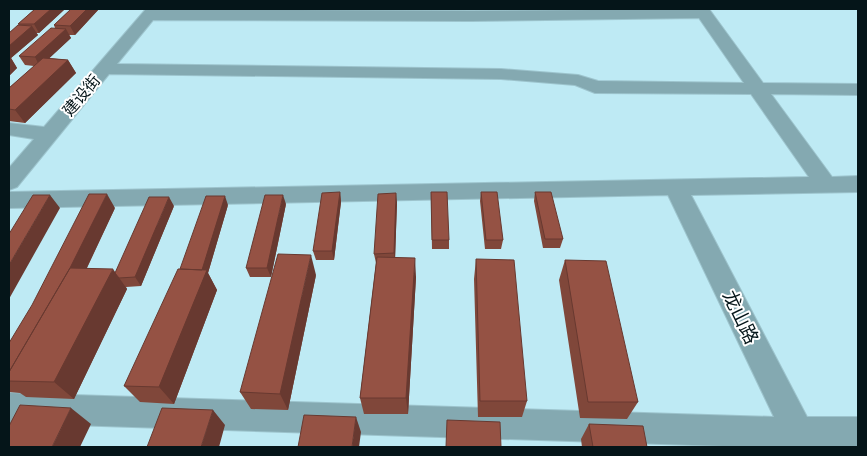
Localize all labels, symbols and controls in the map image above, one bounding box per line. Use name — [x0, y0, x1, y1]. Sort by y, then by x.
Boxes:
street label: 建设街 — [58, 70, 104, 120]
street label: 龙山路 — [718, 286, 764, 348]

